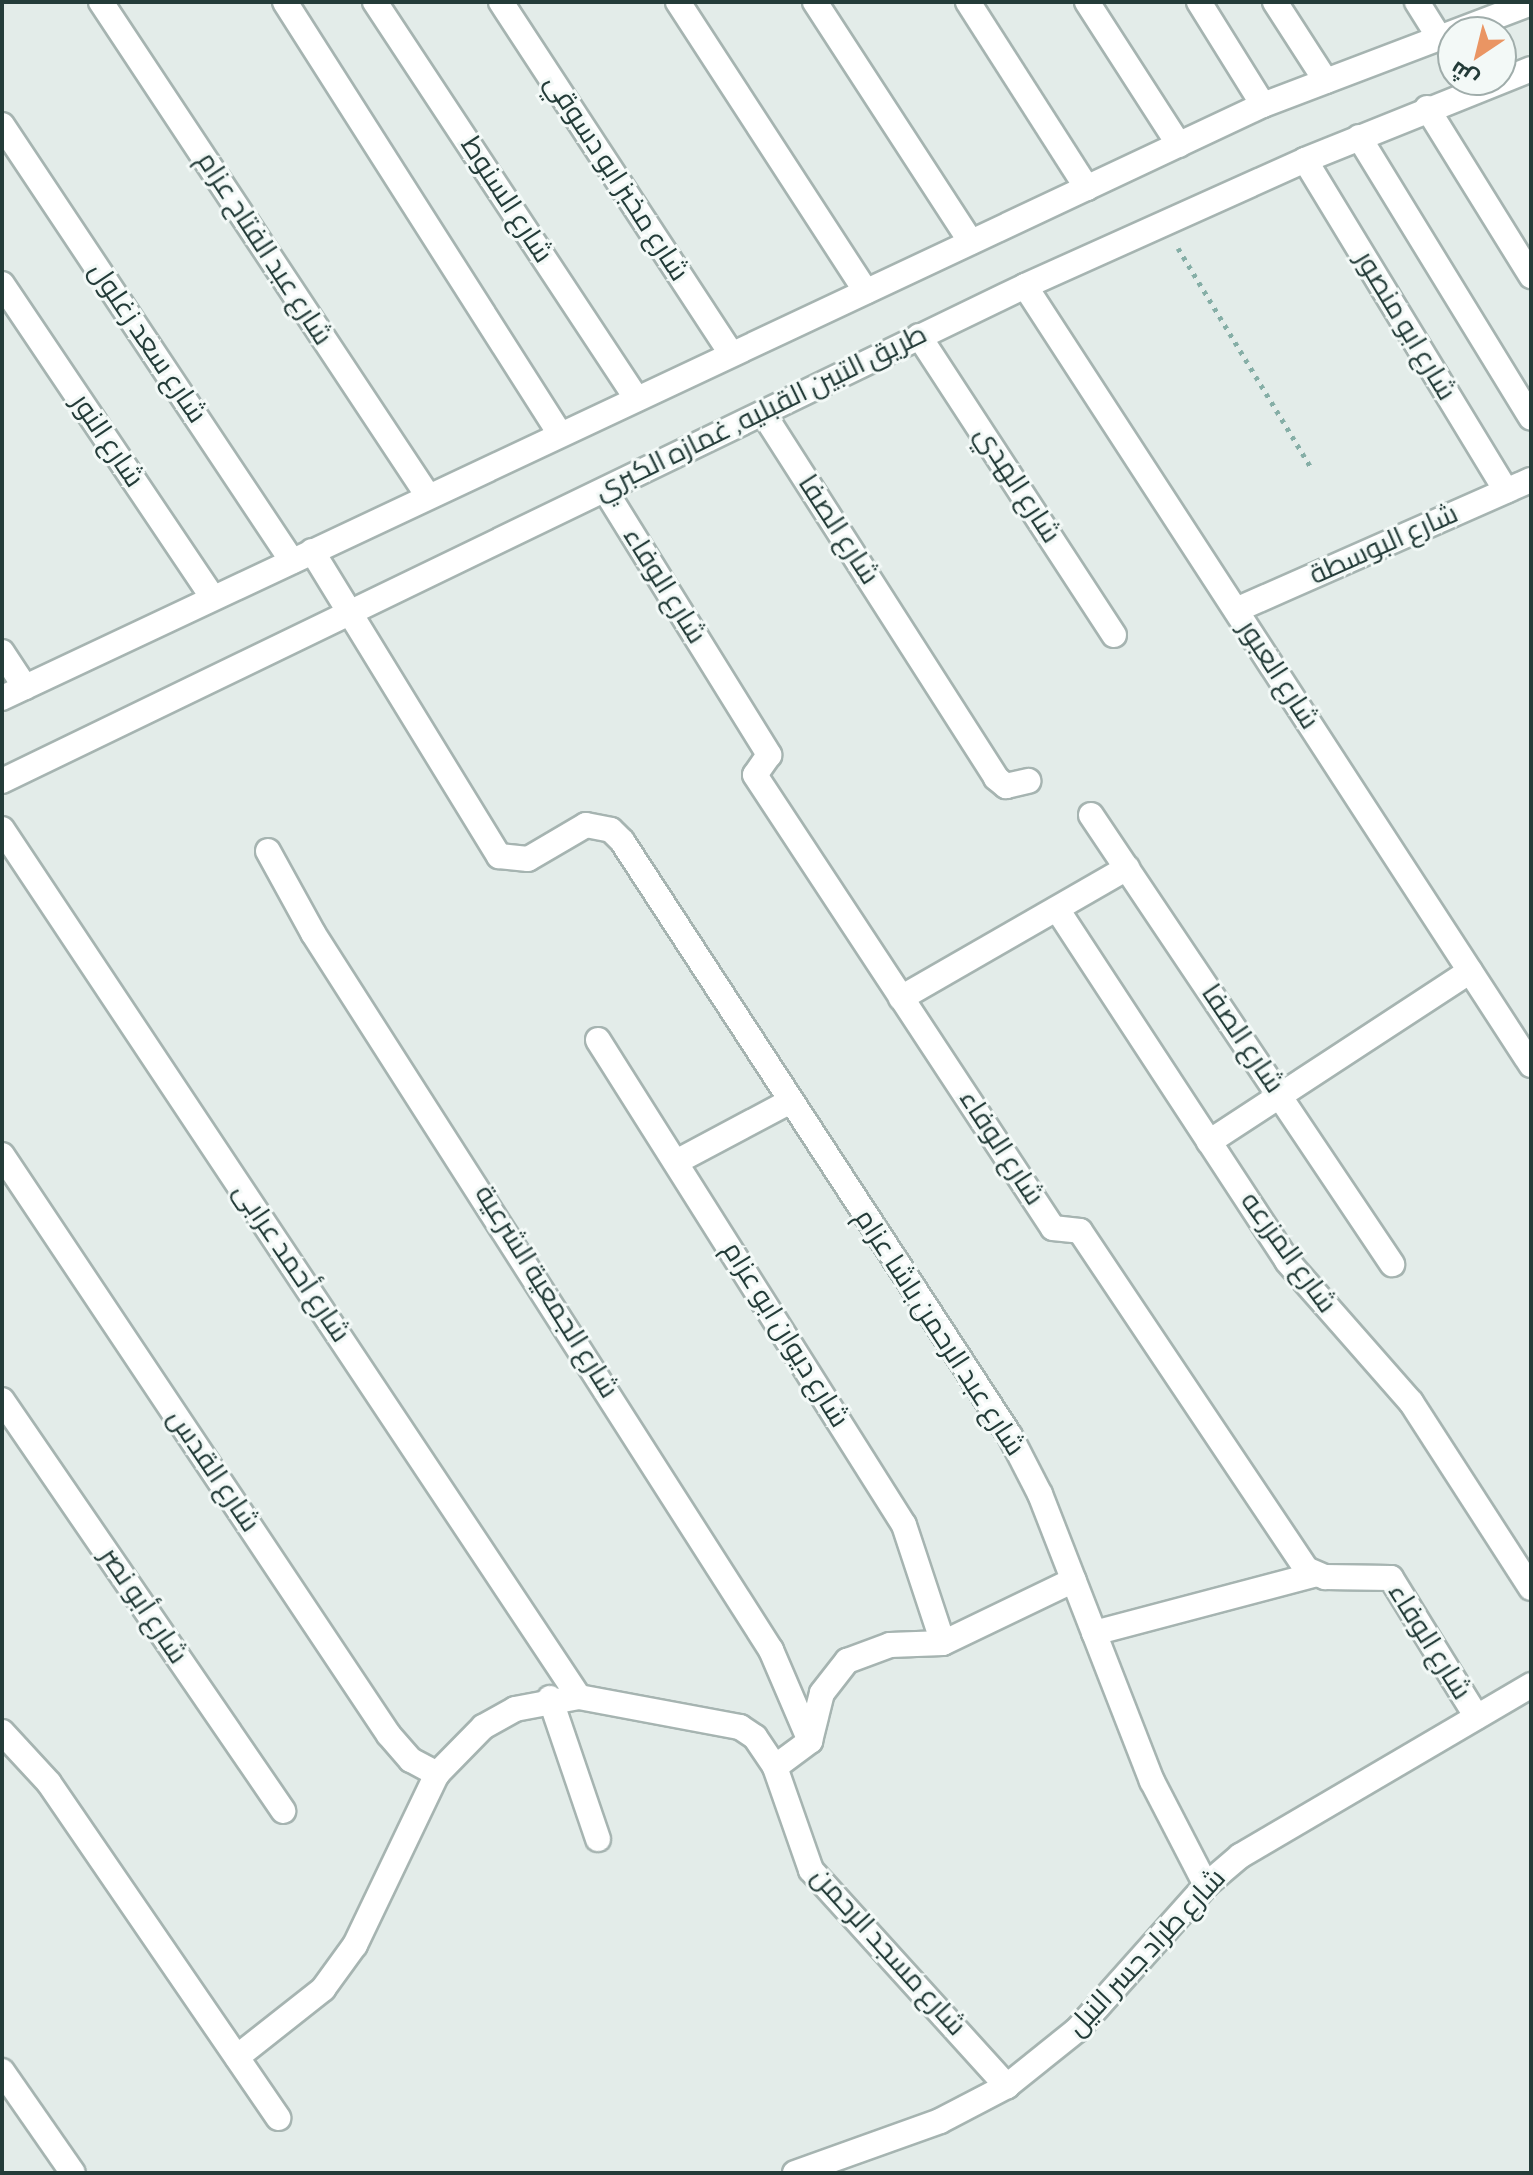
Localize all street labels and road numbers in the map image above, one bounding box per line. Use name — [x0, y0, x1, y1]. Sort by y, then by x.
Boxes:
street label: شارع مخبز ابو دسوقي — [537, 68, 695, 288]
street label: شارع السنوط — [453, 130, 559, 270]
street label: شارع عبد الفتاح عزام — [189, 146, 339, 352]
street label: شارع ابو منصور — [1347, 245, 1463, 407]
street label: شارع سعد زغلول — [81, 256, 213, 430]
street label: طريق التبين القبليه, غمازه الكبري — [589, 318, 933, 508]
street label: شارع النور — [63, 388, 151, 494]
street label: شارع الهدي — [967, 420, 1067, 550]
street label: شارع الصفا — [790, 469, 886, 591]
street label: شارع البوسطة — [1305, 497, 1463, 593]
street label: شارع الوفاء — [615, 522, 713, 650]
street label: شارع العبور — [1230, 614, 1326, 736]
street label: شارع الصفا — [1193, 978, 1291, 1100]
street label: شارع الوفاء — [951, 1084, 1051, 1212]
street label: شارع أحمد عرابى — [225, 1177, 357, 1349]
street label: شارع الجمعية الشرعية — [467, 1179, 625, 1405]
street label: شارع المزرعه — [1233, 1186, 1343, 1320]
street label: شارع عبد الرحمن باشا عزام — [847, 1203, 1031, 1463]
street label: شارع ديوان ابو عزام — [714, 1236, 856, 1434]
street label: شارع القدس — [160, 1403, 266, 1539]
street label: شارع أبو نصر — [92, 1541, 194, 1671]
street label: شارع الوفاء — [1380, 1578, 1478, 1706]
street label: شارع مسجد الرحمن — [804, 1861, 972, 2043]
street label: شارع طراد جسر النيل — [1061, 1862, 1233, 2044]

